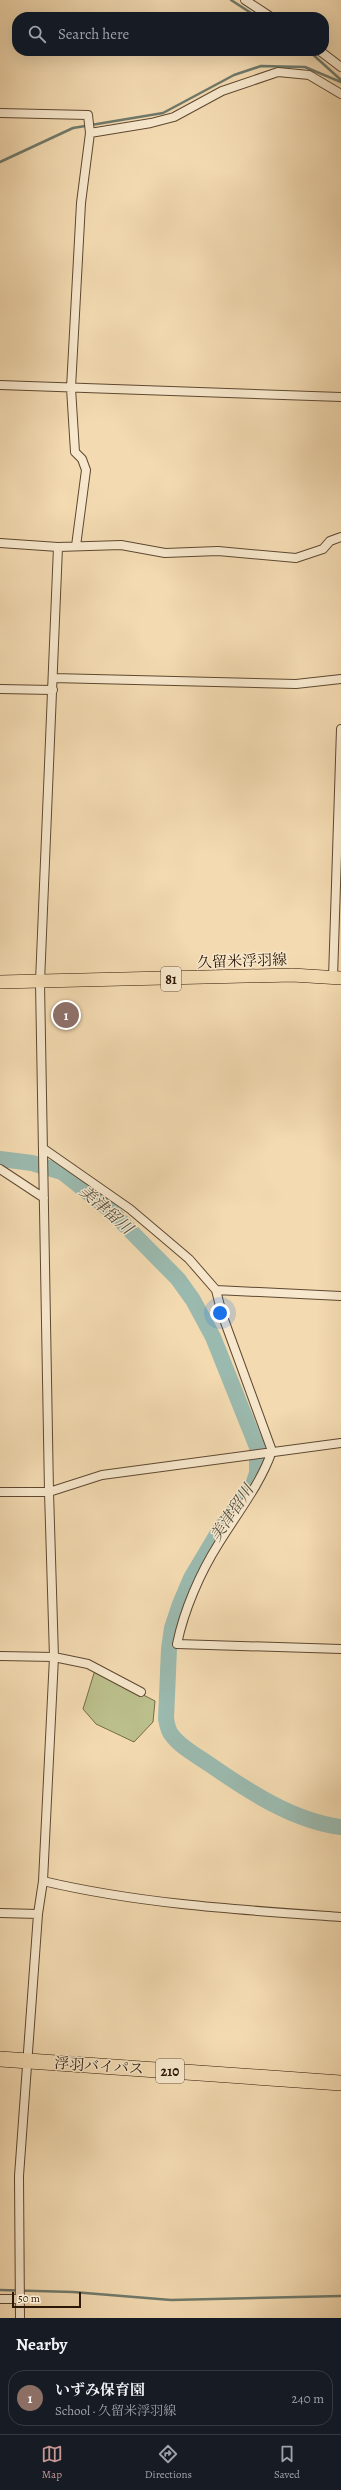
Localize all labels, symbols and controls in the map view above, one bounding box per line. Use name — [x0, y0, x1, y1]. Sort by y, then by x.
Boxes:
search box — [12, 12, 329, 56]
icon: search — [26, 23, 48, 45]
text: Search here — [58, 24, 129, 44]
street label: 久留米浮羽線 — [197, 949, 287, 973]
road number: 81 — [161, 967, 181, 991]
pin: 1 — [53, 1000, 79, 1030]
water label: 美津留川 — [75, 1181, 139, 1241]
your location — [210, 1303, 230, 1323]
water label: 美津留川 — [205, 1479, 260, 1546]
street label: 浮羽バイパス — [54, 2053, 144, 2079]
road number: 210 — [156, 2059, 184, 2083]
scale bar — [12, 2290, 81, 2309]
text: 50 m — [18, 2291, 40, 2306]
text: Nearby — [16, 2333, 67, 2356]
text: いずみ保育園 — [55, 2380, 145, 2400]
text: 1 — [28, 2390, 32, 2407]
text: 240 m — [292, 2390, 324, 2407]
text: School · 久留米浮羽線 — [55, 2402, 176, 2419]
tab: Map — [41, 2443, 63, 2482]
tab: Directions — [145, 2443, 192, 2482]
tab: Saved — [274, 2443, 300, 2482]

